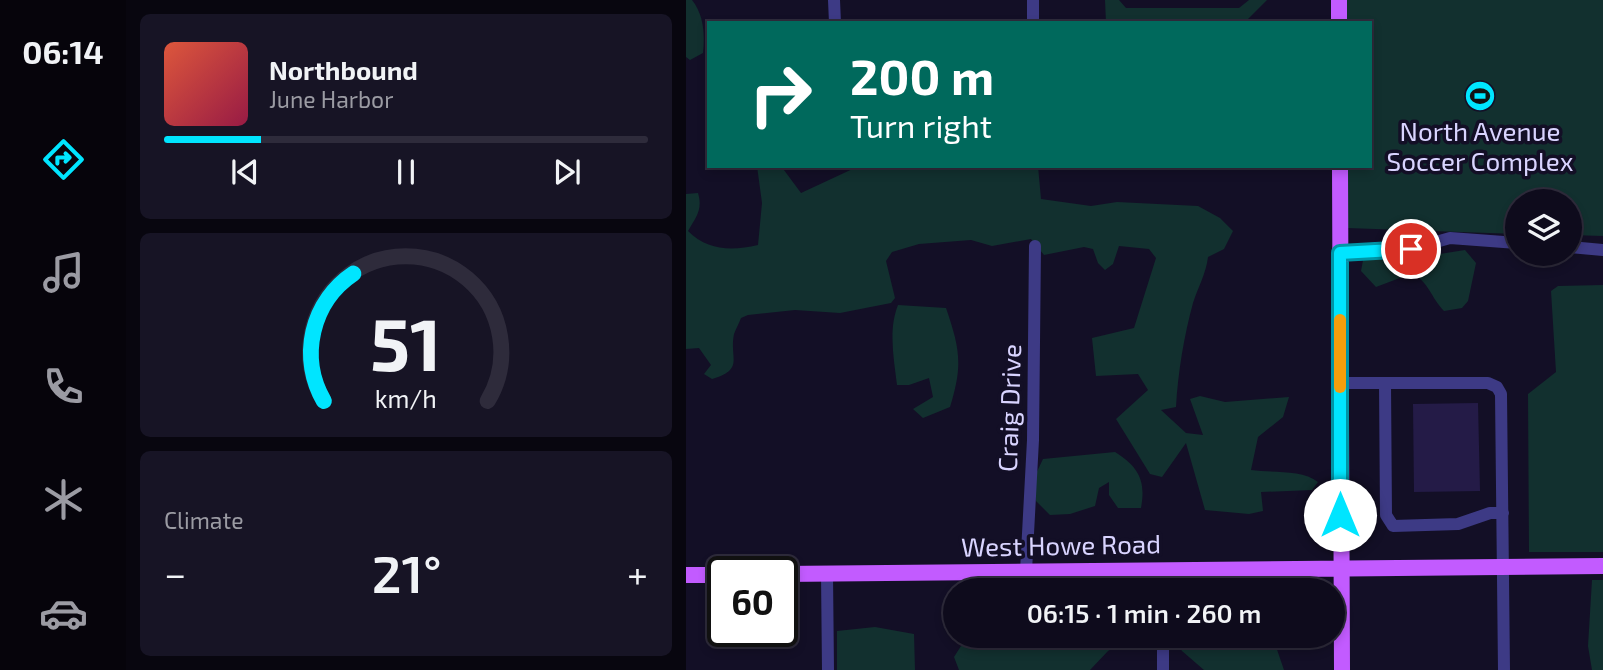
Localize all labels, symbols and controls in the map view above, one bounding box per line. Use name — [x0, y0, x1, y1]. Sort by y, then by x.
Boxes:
text: 06:14 — [22, 32, 104, 70]
text: 200 m — [850, 46, 994, 105]
icon: right — [735, 49, 826, 140]
text: Northbound — [269, 54, 418, 85]
sports icon: North Avenue Soccer Complex — [1463, 79, 1497, 113]
text: June Harbor — [269, 85, 393, 113]
text: Turn right — [850, 106, 992, 144]
place label: North Avenue Soccer Complex — [1387, 115, 1574, 176]
icon: directions — [39, 135, 88, 184]
icon: previous — [226, 153, 264, 191]
icon: pause — [387, 153, 425, 191]
icon: next — [548, 153, 586, 191]
map controls — [1505, 189, 1582, 266]
button: layers — [1505, 189, 1582, 266]
pin — [1381, 219, 1441, 279]
icon: arrive — [1392, 230, 1430, 268]
icon: music — [39, 248, 88, 297]
text: 51 — [370, 298, 442, 386]
street label: Craig Drive — [991, 343, 1026, 472]
icon: phone — [39, 362, 88, 411]
text: km/h — [375, 383, 437, 413]
icon: climate — [39, 475, 88, 524]
position arrow — [1303, 478, 1377, 552]
text: Climate — [164, 506, 244, 534]
street label: West Howe Road — [961, 527, 1161, 562]
text: 21° — [372, 541, 442, 603]
text: − — [164, 550, 186, 596]
text: + — [627, 550, 648, 596]
speed limit sign: 60 — [707, 556, 798, 647]
icon: car — [39, 589, 88, 638]
text: 06:15 · 1 min · 260 m — [1027, 597, 1261, 628]

